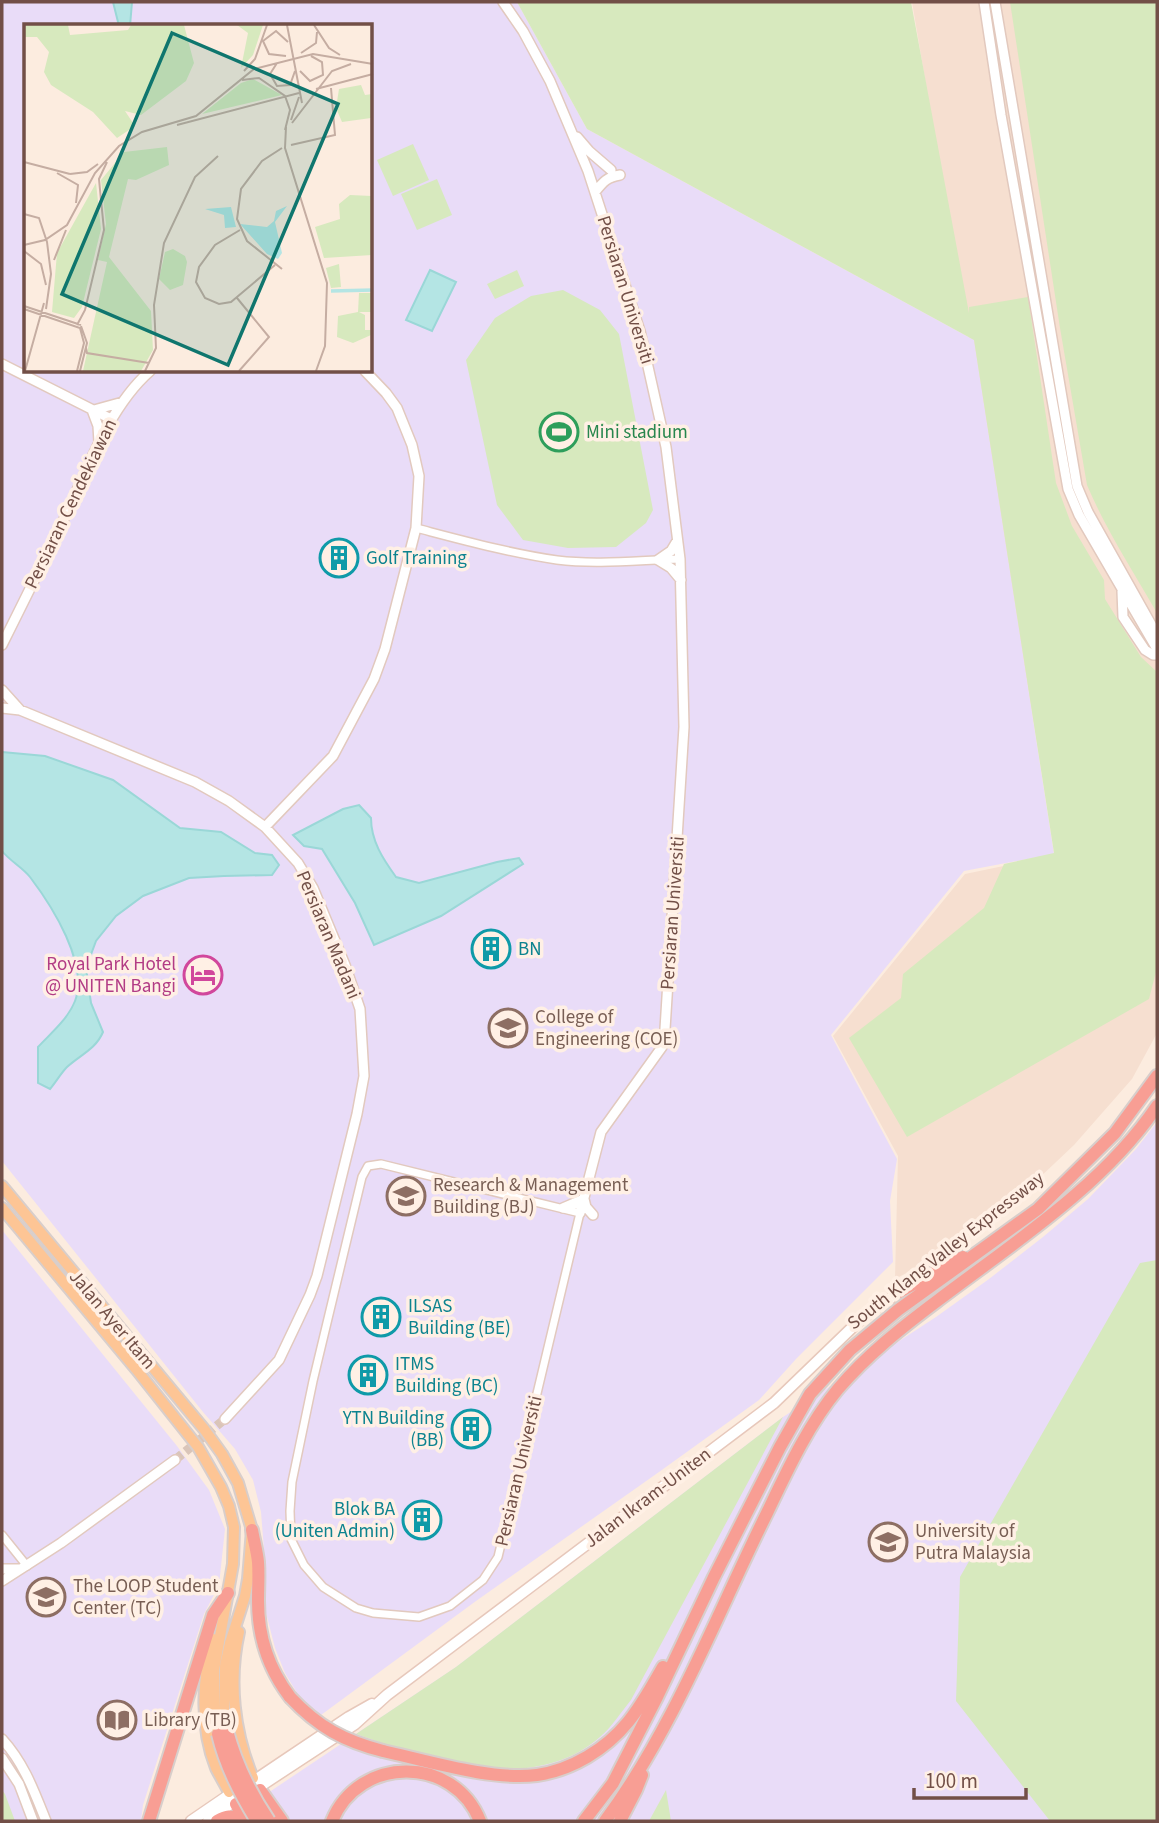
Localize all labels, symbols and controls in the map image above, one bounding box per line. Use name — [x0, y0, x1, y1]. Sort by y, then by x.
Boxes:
inset map — [24, 24, 373, 373]
street label: Persiaran Universiti — [590, 212, 660, 368]
sports icon: Mini stadium — [538, 411, 580, 453]
street label: Persiaran Cendekiawan — [18, 414, 124, 594]
place label: Mini stadium — [586, 419, 688, 446]
building icon: Golf Training — [318, 537, 360, 579]
place label: Golf Training — [366, 545, 467, 572]
street label: Persiaran Universiti — [654, 835, 692, 991]
street label: Persiaran Madani — [289, 867, 367, 1003]
building icon: BN — [470, 928, 512, 970]
place label: BN — [518, 936, 541, 963]
place label: Royal Park Hotel @ UNITEN Bangi — [45, 951, 176, 1000]
hotel icon: Royal Park Hotel @ UNITEN Bangi — [182, 954, 224, 996]
place label: College of Engineering (COE) — [535, 1004, 678, 1053]
school or university icon: College of Engineering (COE) — [487, 1007, 529, 1049]
street label: South Klang Valley Expressway — [842, 1165, 1050, 1337]
place label: Research & Management Building (BJ) — [433, 1172, 629, 1221]
school or university icon: Research & Management Building (BJ) — [385, 1175, 427, 1217]
street label: Jalan Ayer Itam — [62, 1264, 162, 1376]
place label: ILSAS Building (BE) — [408, 1293, 511, 1342]
building icon: ILSAS Building (BE) — [360, 1296, 402, 1338]
place label: ITMS Building (BC) — [395, 1351, 499, 1400]
building icon: ITMS Building (BC) — [347, 1354, 389, 1396]
street label: Persiaran Universiti — [489, 1393, 549, 1549]
place label: YTN Building (BB) — [342, 1405, 444, 1454]
building icon: YTN Building (BB) — [450, 1408, 492, 1450]
street label: Jalan Ikram-Uniten — [579, 1441, 717, 1555]
place label: Blok BA (Uniten Admin) — [275, 1496, 396, 1545]
building icon: Blok BA (Uniten Admin) — [401, 1499, 443, 1541]
place label: University of Putra Malaysia — [915, 1518, 1031, 1567]
school or university icon: University of Putra Malaysia — [867, 1521, 909, 1563]
place label: The LOOP Student Center (TC) — [73, 1573, 219, 1622]
school or university icon: The LOOP Student Center (TC) — [25, 1576, 67, 1618]
library icon: Library (TB) — [96, 1699, 138, 1741]
place label: Library (TB) — [144, 1707, 237, 1734]
scale bar — [914, 1756, 1026, 1800]
text: 100 m — [925, 1766, 978, 1796]

